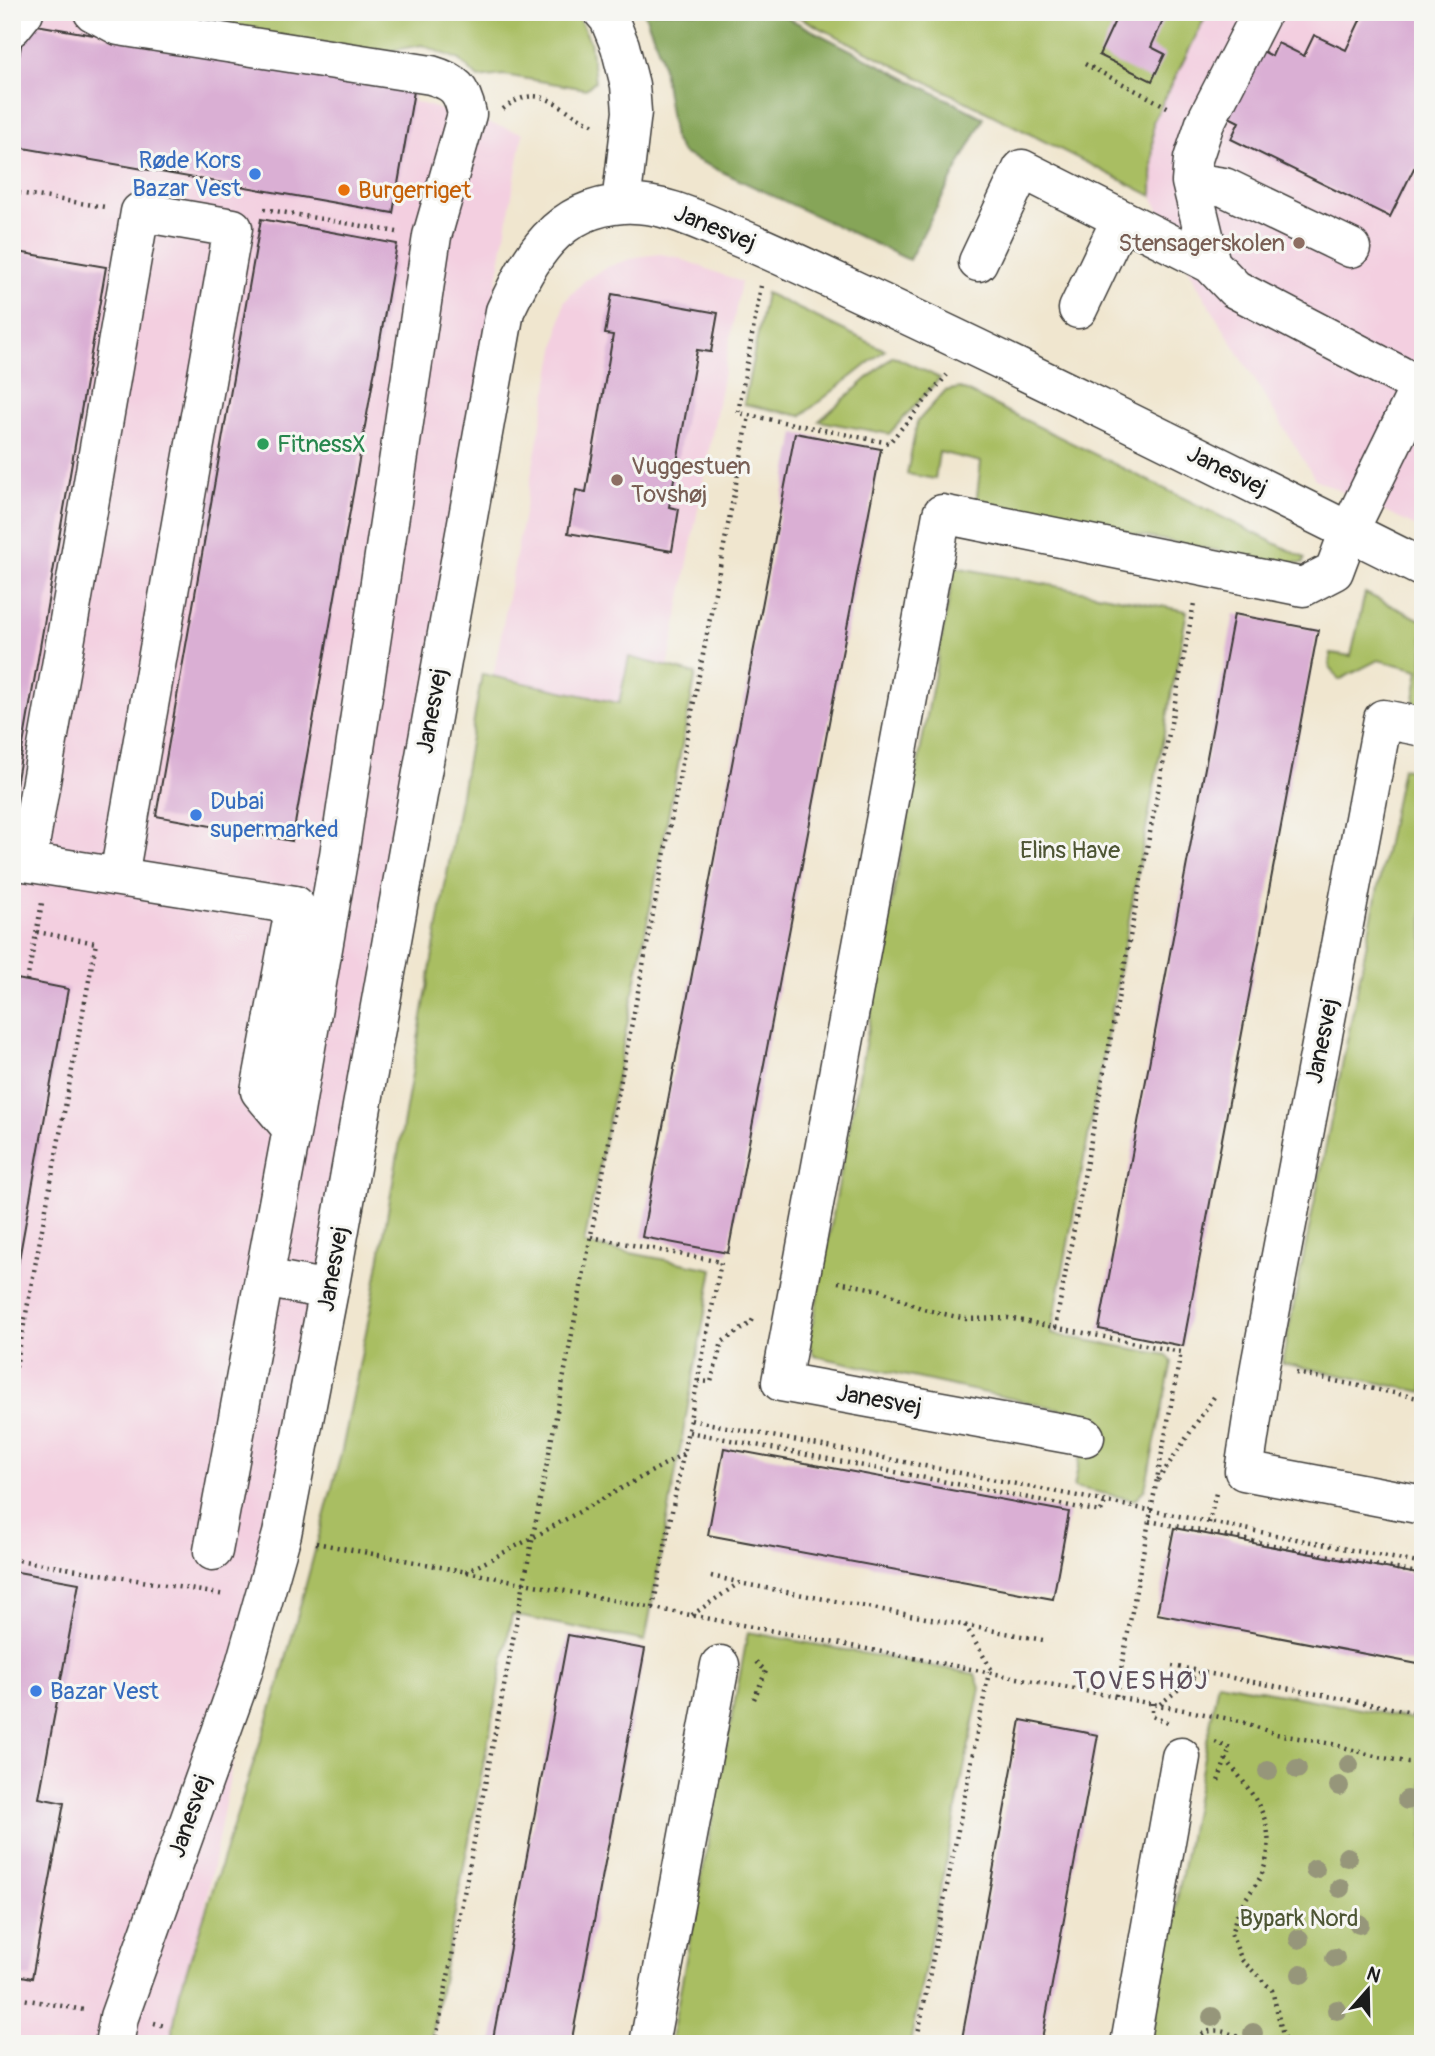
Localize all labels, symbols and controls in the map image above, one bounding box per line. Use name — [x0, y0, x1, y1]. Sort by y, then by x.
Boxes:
place label: Røde Kors Bazar Vest — [132, 146, 241, 203]
marker: Røde Kors Bazar Vest — [247, 166, 263, 182]
place label: Burgerriget — [358, 176, 471, 205]
marker: Burgerriget — [336, 182, 352, 198]
street label: Janesvej — [670, 198, 760, 258]
place label: Stensagerskolen — [1118, 229, 1285, 258]
marker: Stensagerskolen — [1291, 235, 1307, 251]
place label: FitnessX — [277, 430, 366, 459]
marker: FitnessX — [255, 436, 271, 452]
street label: Janesvej — [1182, 439, 1272, 503]
place label: Vuggestuen Tovshøj — [631, 452, 751, 509]
marker: Vuggestuen Tovshøj — [609, 472, 625, 488]
street label: Janesvej — [410, 666, 454, 756]
place label: Dubai supermarked — [210, 787, 339, 844]
marker: Dubai supermarked — [188, 807, 204, 823]
park label: Elins Have — [1020, 836, 1120, 865]
street label: Janesvej — [1300, 996, 1344, 1086]
street label: Janesvej — [311, 1224, 355, 1314]
street label: Janesvej — [834, 1378, 924, 1422]
district label: TOVESHØJ — [1073, 1665, 1209, 1697]
place label: Bazar Vest — [50, 1677, 159, 1706]
marker: Bazar Vest — [28, 1683, 44, 1699]
street label: Janesvej — [162, 1771, 218, 1861]
park label: Bypark Nord — [1239, 1904, 1359, 1933]
north arrow — [1334, 1954, 1404, 2024]
text: N — [1363, 1961, 1384, 1988]

